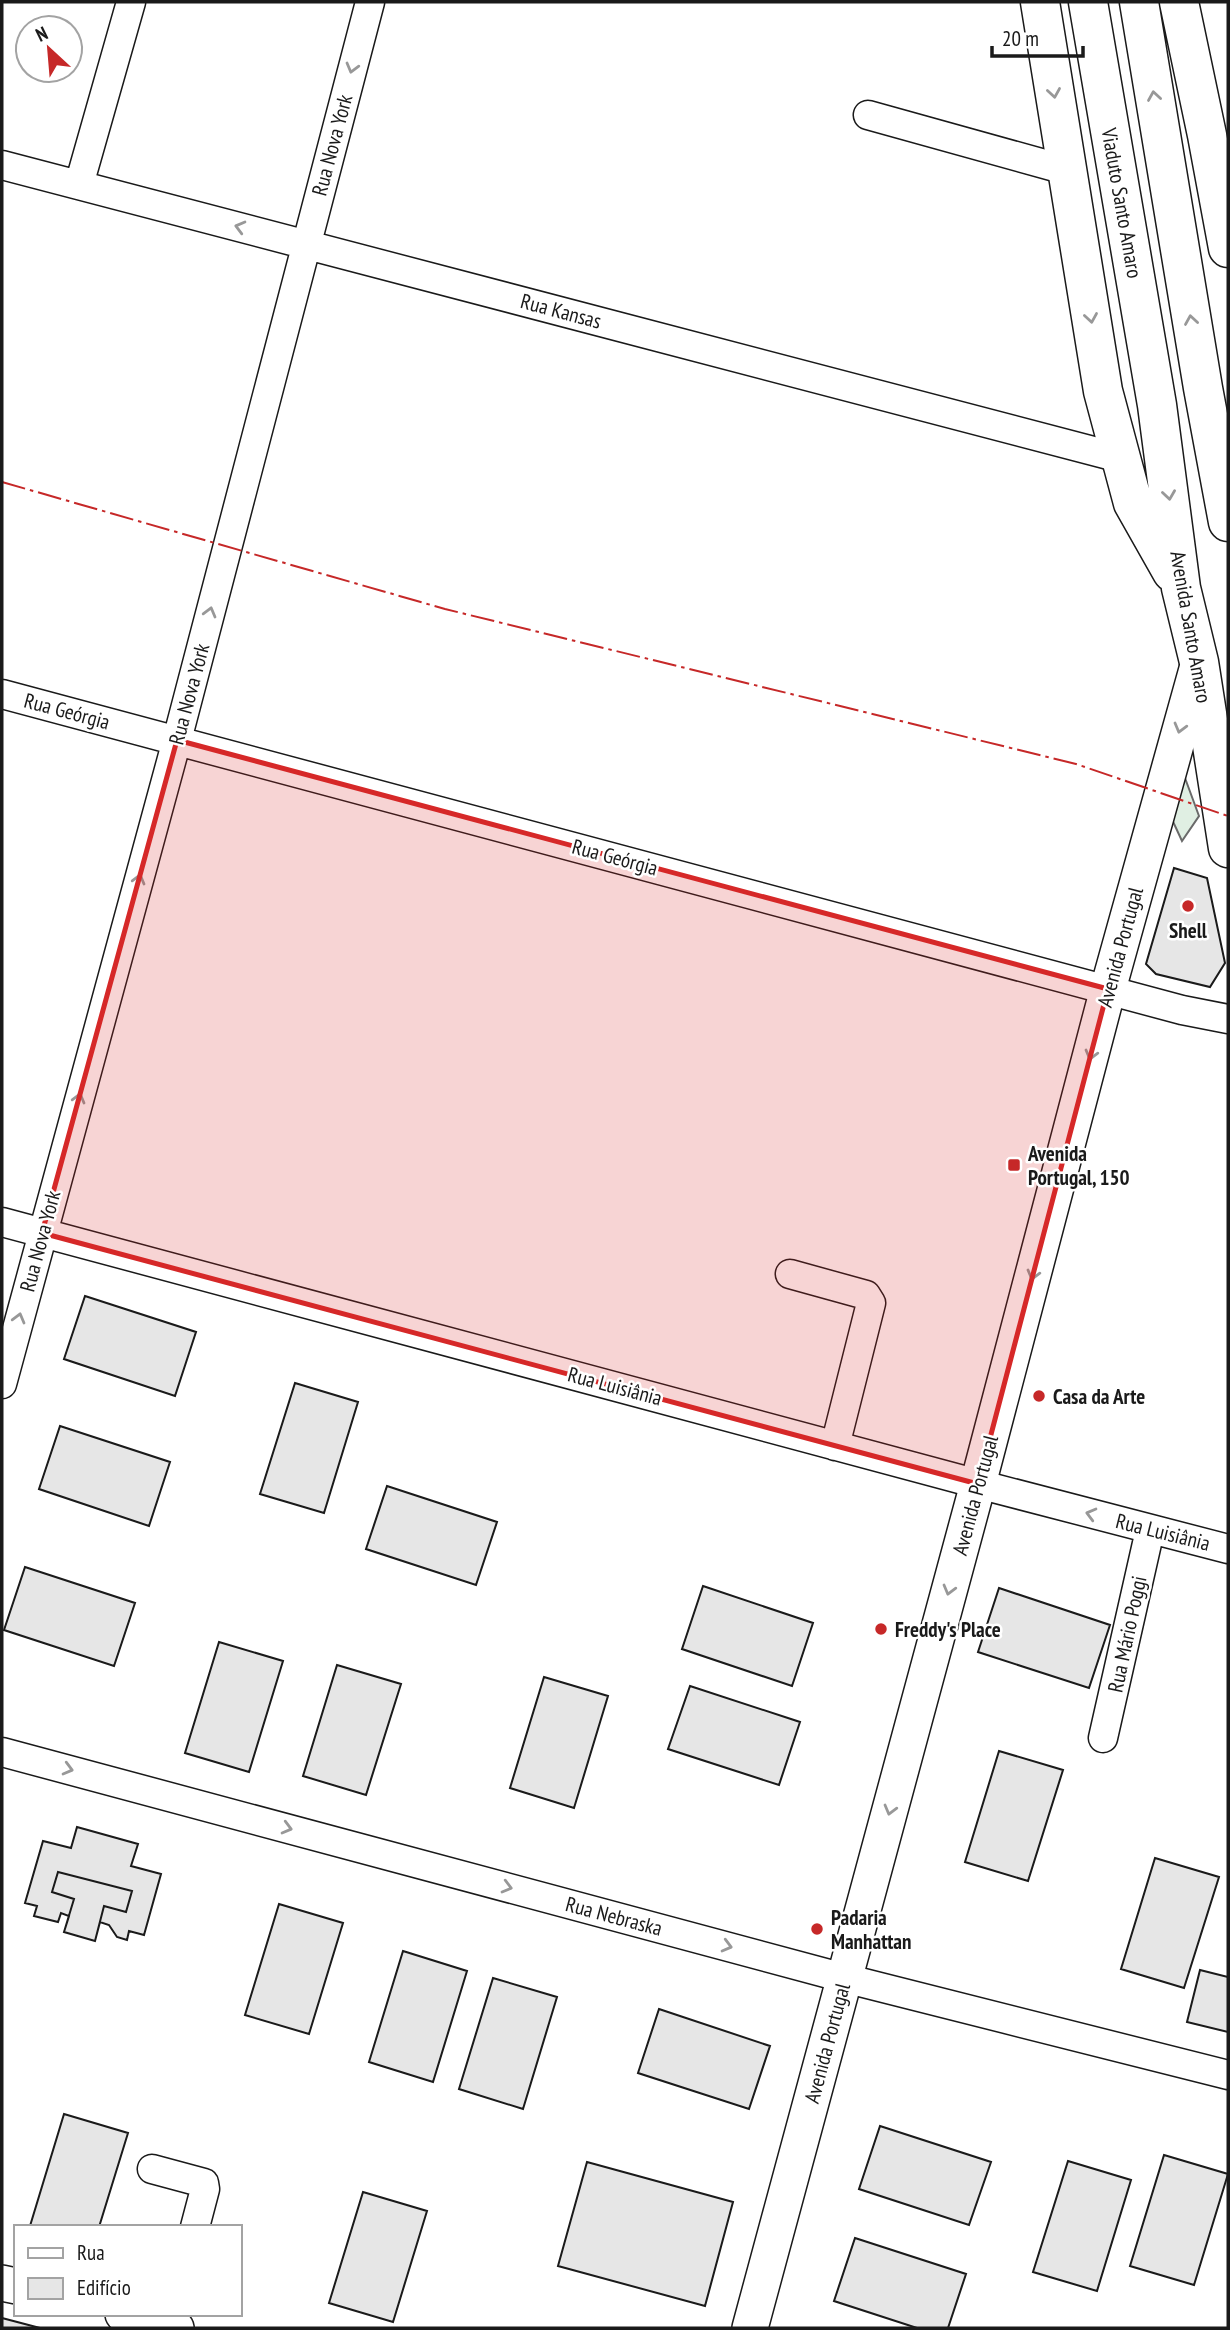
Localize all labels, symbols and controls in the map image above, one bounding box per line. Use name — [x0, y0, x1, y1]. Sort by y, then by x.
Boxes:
north arrow — [14, 14, 84, 84]
scale bar — [992, 14, 1083, 58]
text: N — [32, 21, 51, 47]
text: 20 m — [1002, 25, 1039, 52]
one-way arrow — [346, 62, 360, 74]
one-way arrow — [1047, 88, 1062, 99]
one-way arrow — [1147, 90, 1162, 102]
street label: Rua Nova York — [306, 91, 358, 199]
street label: Viaduto Santo Amaro — [1095, 125, 1148, 280]
one-way arrow — [234, 221, 246, 236]
street label: Rua Kansas — [518, 287, 604, 335]
one-way arrow — [1083, 312, 1098, 324]
one-way arrow — [1184, 315, 1199, 326]
one-way arrow — [1161, 489, 1176, 501]
street label: Avenida Santo Amaro — [1164, 549, 1218, 705]
one-way arrow — [202, 606, 216, 618]
street label: Rua Nova York — [163, 640, 215, 748]
street label: Rua Geórgia — [21, 687, 113, 735]
one-way arrow — [1174, 721, 1189, 733]
street label: Rua Geórgia — [569, 833, 661, 881]
one-way arrow — [131, 873, 145, 885]
street label: Avenida Portugal — [1091, 884, 1149, 1010]
marker: Shell — [1180, 898, 1196, 914]
place label: Shell — [1169, 917, 1208, 944]
one-way arrow — [1085, 1049, 1099, 1061]
one-way arrow — [71, 1092, 85, 1104]
place label: Avenida Portugal, 150 — [1027, 1140, 1130, 1191]
marker: Avenida Portugal, 150 — [1006, 1157, 1022, 1173]
street label: Rua Nova York — [14, 1187, 66, 1295]
one-way arrow — [1027, 1269, 1041, 1281]
one-way arrow — [11, 1312, 26, 1324]
street label: Rua Luisiânia — [565, 1360, 665, 1412]
place label: Casa da Arte — [1053, 1383, 1145, 1410]
marker: Casa da Arte — [1031, 1388, 1047, 1404]
street label: Avenida Portugal — [946, 1432, 1004, 1558]
street label: Rua Luisiânia — [1113, 1507, 1213, 1557]
one-way arrow — [1085, 1508, 1097, 1522]
street label: Rua Mário Poggi — [1101, 1573, 1153, 1695]
one-way arrow — [943, 1584, 957, 1596]
place label: Freddy's Place — [895, 1616, 1001, 1643]
marker: Freddy's Place — [873, 1621, 889, 1637]
one-way arrow — [61, 1761, 73, 1775]
one-way arrow — [883, 1803, 898, 1815]
one-way arrow — [281, 1820, 293, 1835]
one-way arrow — [501, 1879, 513, 1894]
street label: Rua Nebraska — [563, 1890, 665, 1942]
place label: Padaria Manhattan — [831, 1904, 911, 1955]
marker: Padaria Manhattan — [809, 1921, 825, 1937]
one-way arrow — [721, 1938, 733, 1953]
street label: Avenida Portugal — [798, 1980, 856, 2106]
legend — [14, 2225, 242, 2316]
text: Rua — [77, 2239, 105, 2266]
text: Edifício — [77, 2274, 131, 2301]

